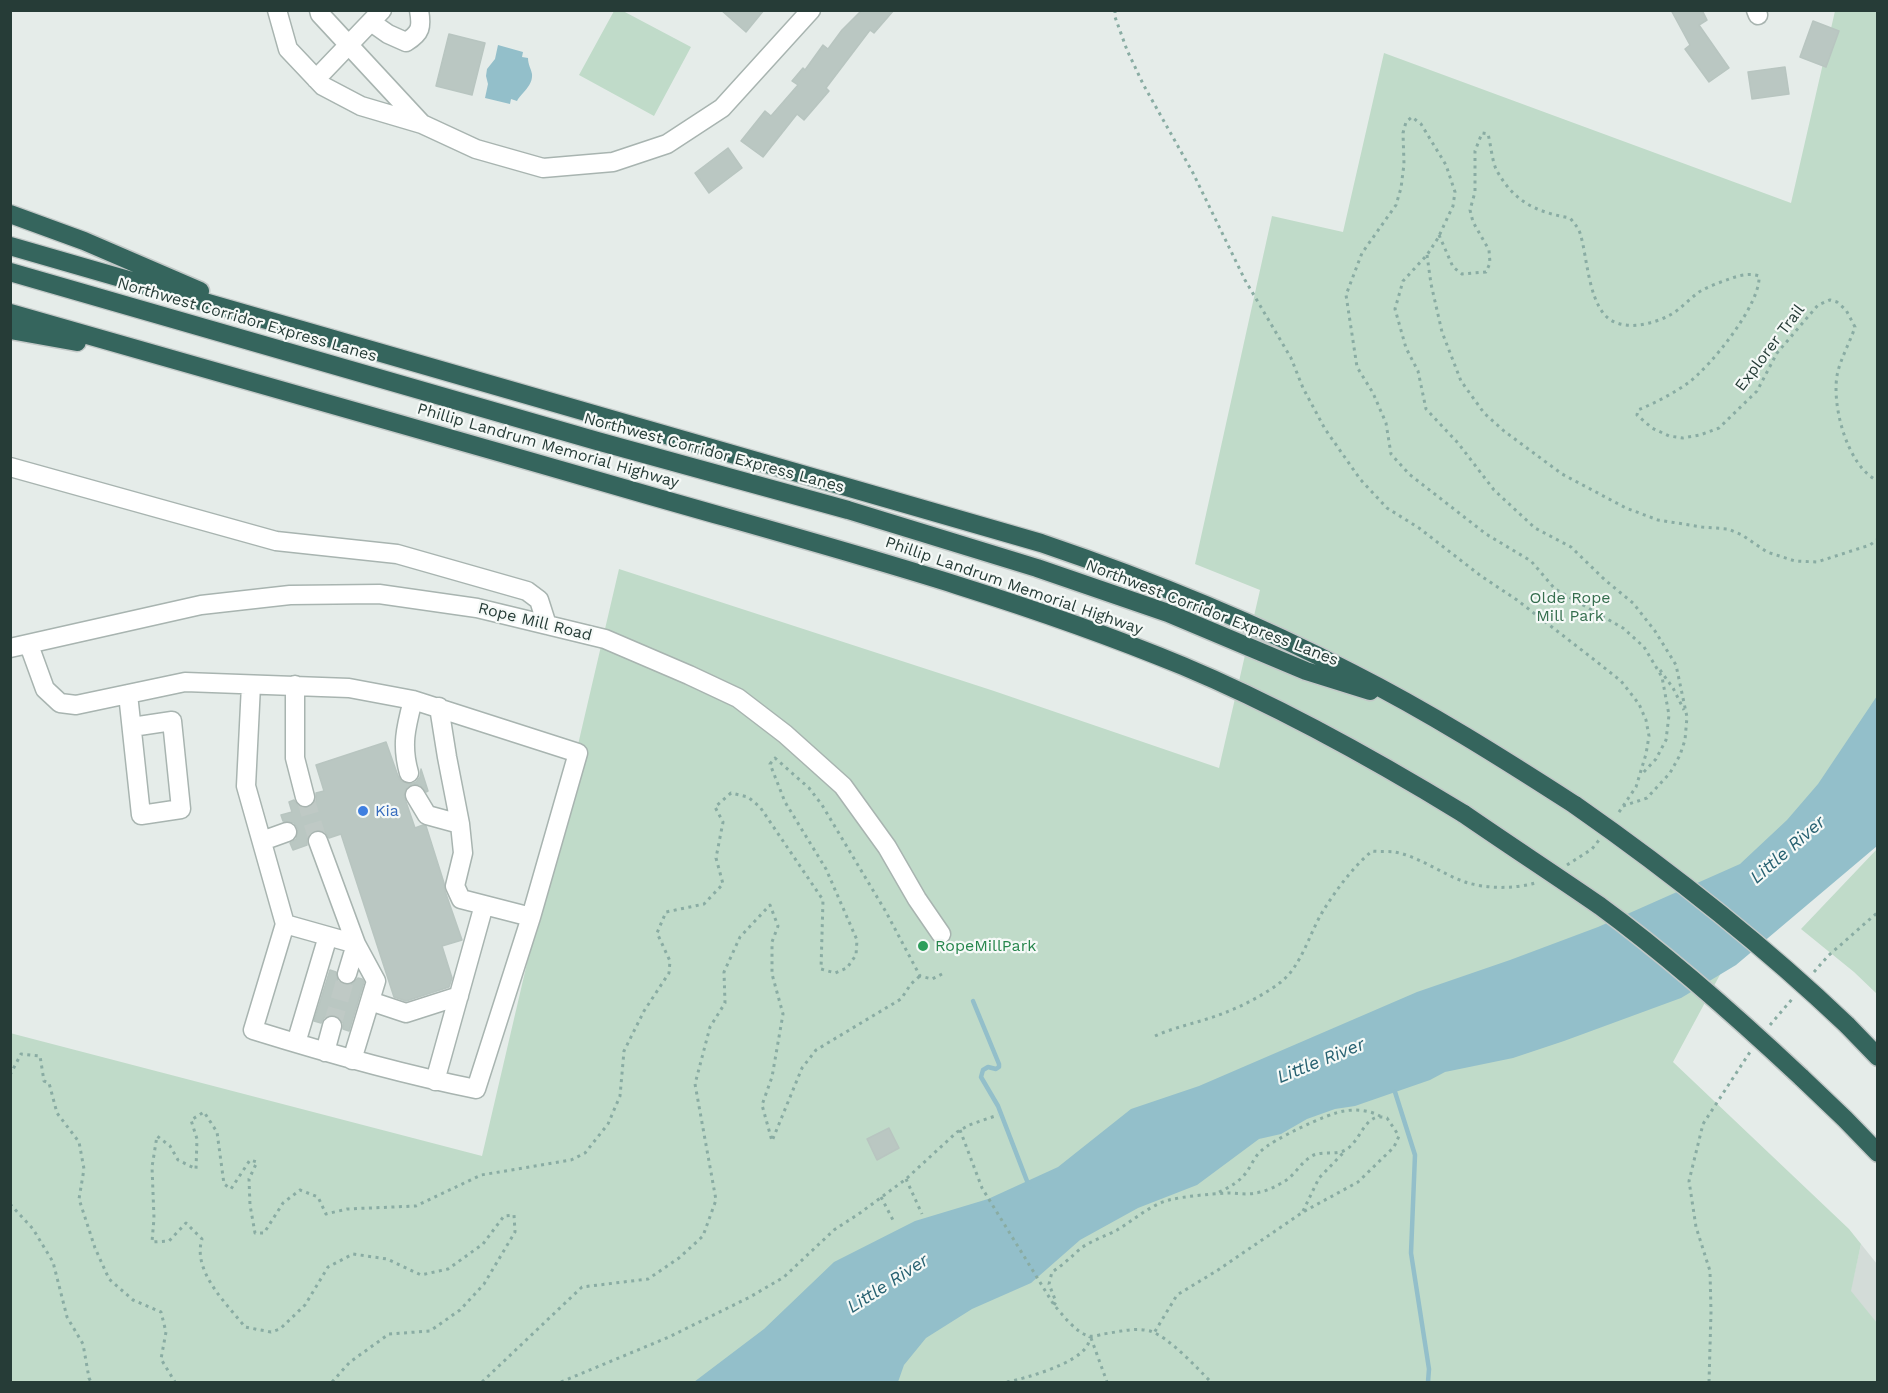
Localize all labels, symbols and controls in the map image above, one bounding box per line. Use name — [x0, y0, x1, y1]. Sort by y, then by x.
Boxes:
street label: Northwest Corridor Express Lanes — [115, 274, 379, 366]
street label: Explorer Trail — [1731, 301, 1809, 395]
street label: Phillip Landrum Memorial Highway — [415, 399, 681, 493]
street label: Northwest Corridor Express Lanes — [582, 409, 846, 497]
street label: Phillip Landrum Memorial Highway — [883, 533, 1145, 639]
street label: Northwest Corridor Express Lanes — [1083, 556, 1341, 670]
park label: Olde Rope Mill Park — [1530, 588, 1610, 626]
street label: Rope Mill Road — [476, 599, 594, 645]
place label: Kia — [375, 801, 399, 821]
marker: Kia — [356, 804, 370, 818]
water label: Little River — [1746, 811, 1830, 889]
place label: RopeMillPark — [935, 936, 1036, 956]
marker: RopeMillPark — [916, 939, 930, 953]
water label: Little River — [1274, 1034, 1368, 1088]
water label: Little River — [843, 1250, 933, 1318]

